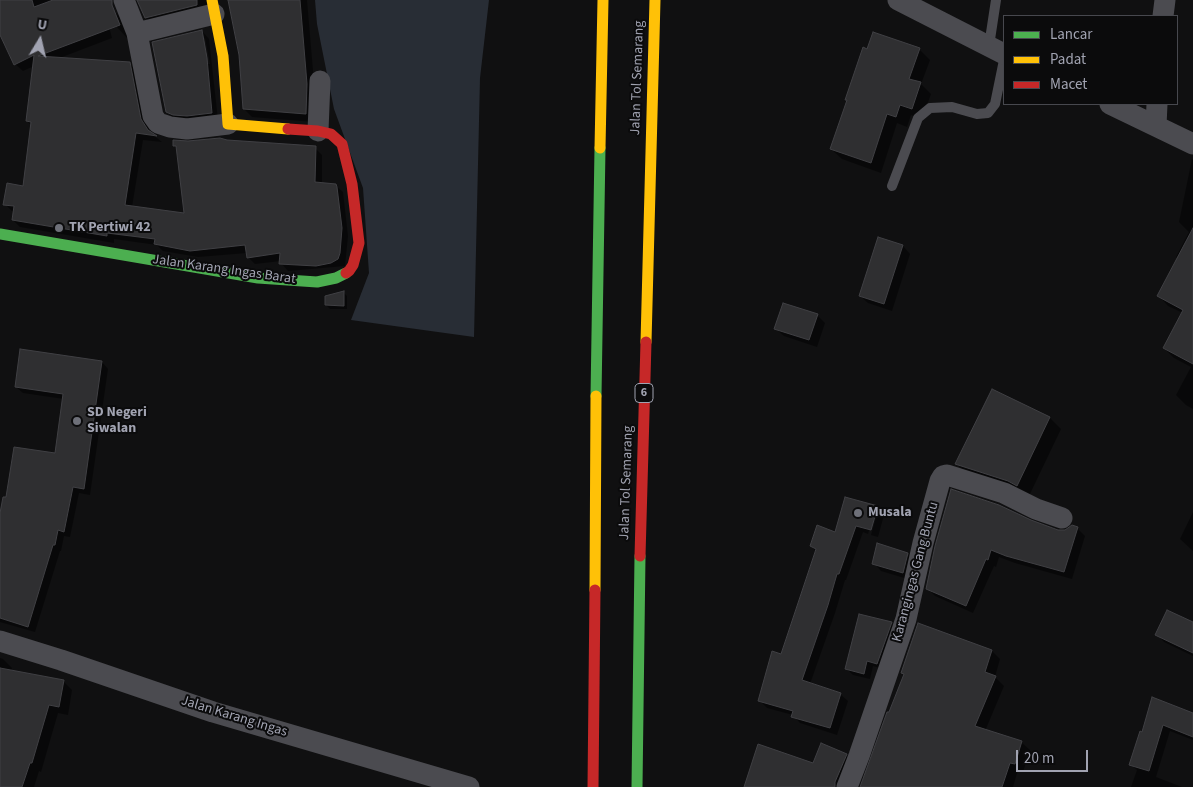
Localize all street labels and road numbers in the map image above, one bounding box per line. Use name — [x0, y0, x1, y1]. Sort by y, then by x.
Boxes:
street label: Jalan Tol Semarang — [628, 20, 648, 136]
street label: Jalan Karang Ingas Barat — [151, 252, 297, 288]
road number: 6 — [635, 383, 653, 402]
street label: Jalan Tol Semarang — [617, 425, 637, 541]
street label: Karangingas Gang Buntu — [889, 500, 943, 644]
street label: Jalan Karang Ingas — [179, 693, 289, 741]

